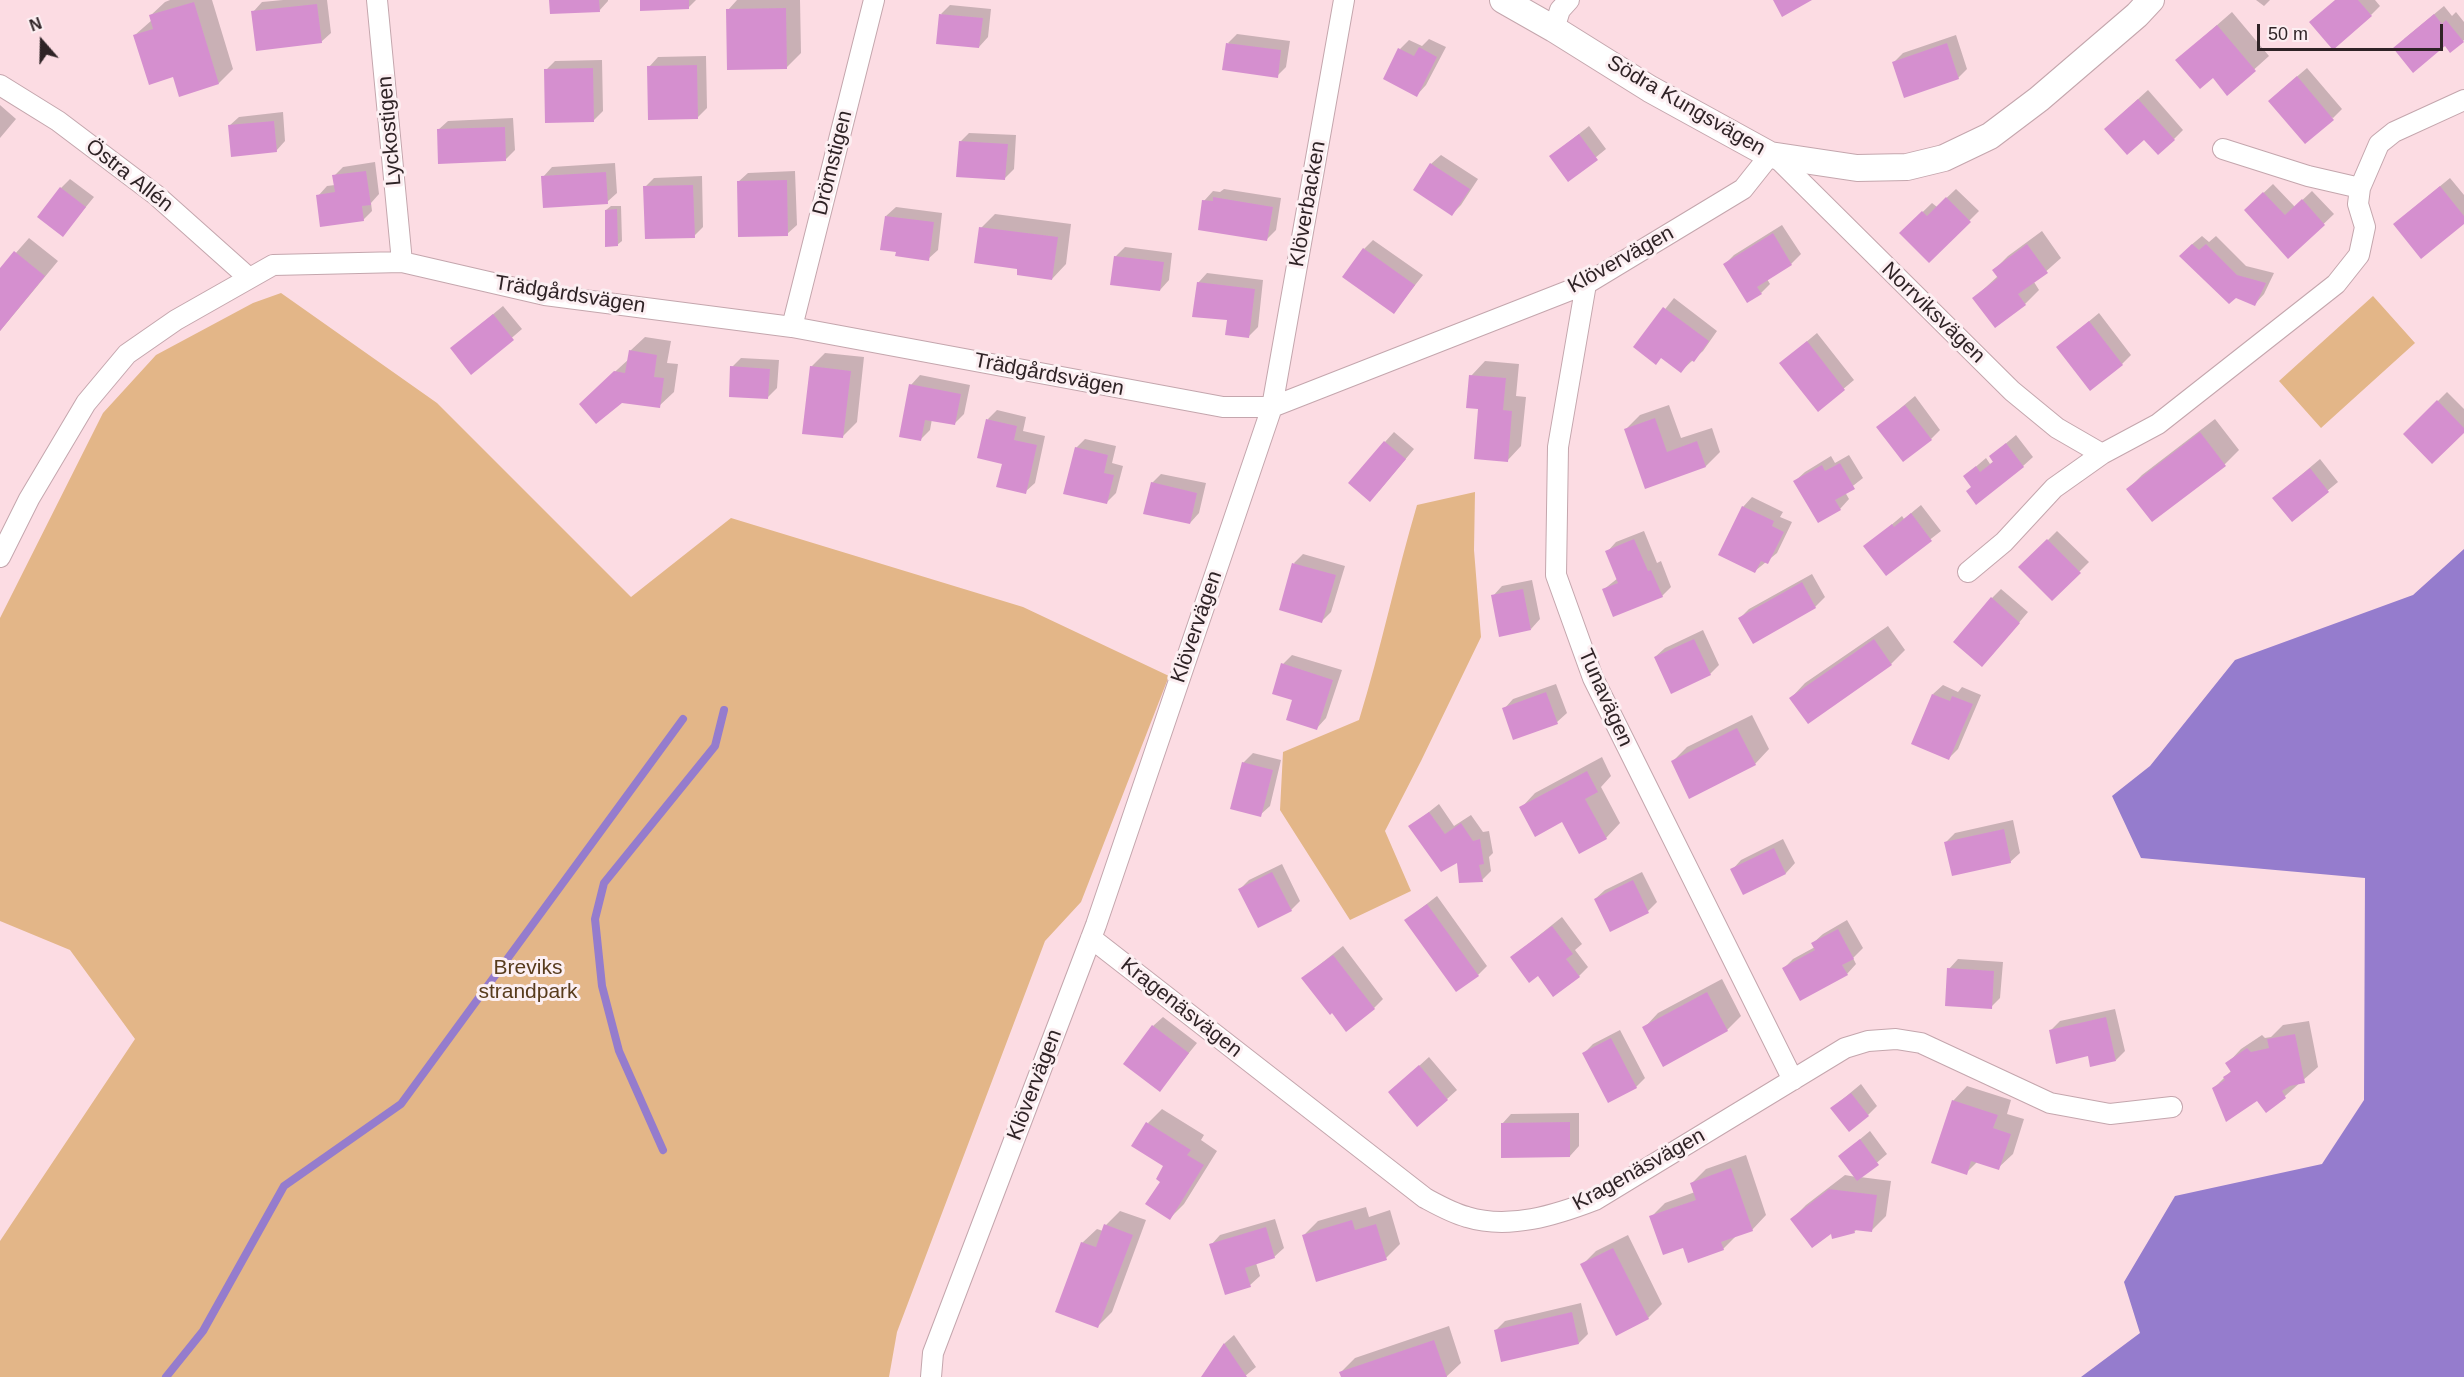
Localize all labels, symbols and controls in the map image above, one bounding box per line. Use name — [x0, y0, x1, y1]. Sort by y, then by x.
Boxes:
north arrow — [12, 12, 72, 72]
scale bar — [2260, 12, 2446, 50]
text: N — [27, 15, 44, 35]
text: 50 m — [2268, 24, 2308, 44]
street label: Södra Kungsvägen — [1602, 50, 1770, 162]
street label: Lyckostigen — [373, 75, 407, 187]
street label: Drömstigen — [808, 108, 858, 218]
street label: Östra Allén — [80, 134, 178, 218]
street label: Klöverbacken — [1285, 139, 1331, 269]
street label: Klövervägen — [1564, 221, 1678, 299]
street label: Norrviksvägen — [1876, 257, 1990, 369]
street label: Trädgårdsvägen — [493, 271, 647, 319]
street label: Trädgårdsvägen — [972, 348, 1126, 402]
street label: Klövervägen — [1166, 568, 1228, 686]
street label: Tunavägen — [1572, 645, 1638, 751]
street label: Kragenäsvägen — [1115, 953, 1247, 1063]
park label: Breviks strandpark — [478, 955, 578, 1005]
street label: Klövervägen — [1002, 1026, 1068, 1144]
street label: Kragenäsvägen — [1569, 1123, 1709, 1217]

